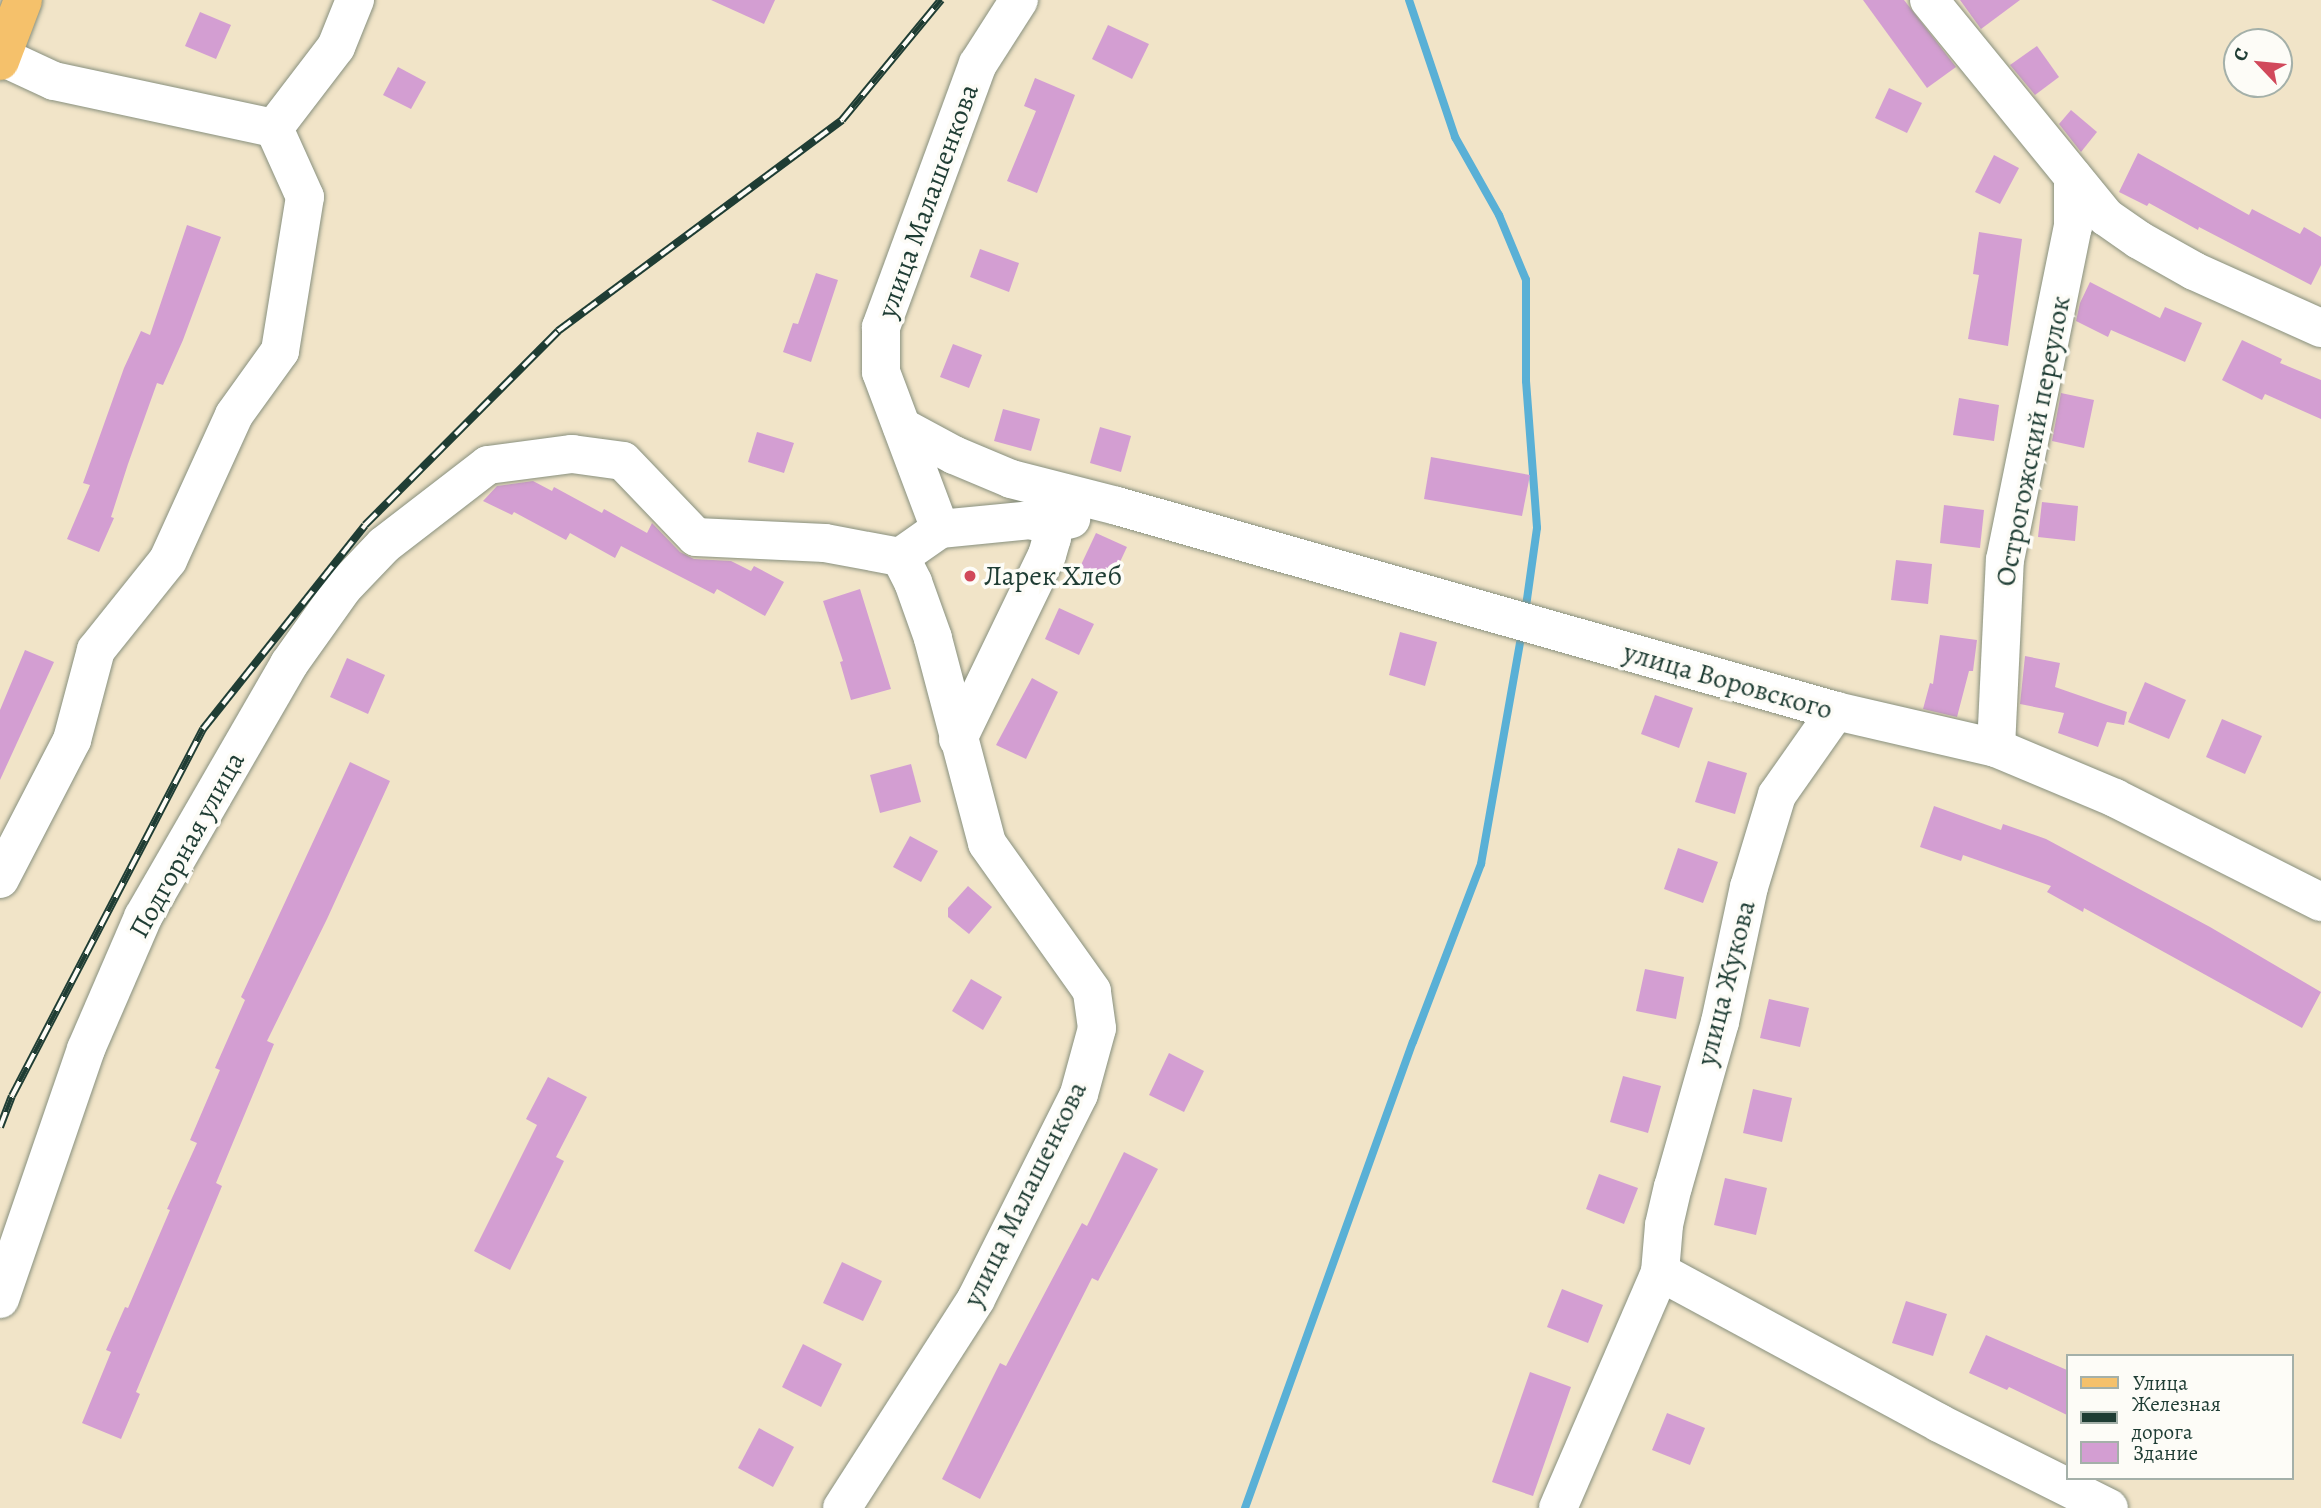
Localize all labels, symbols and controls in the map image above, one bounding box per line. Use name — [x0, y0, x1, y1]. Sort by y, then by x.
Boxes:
north arrow — [2223, 28, 2293, 98]
text: С — [2227, 44, 2255, 66]
street label: улица Малашенкова — [870, 79, 986, 323]
street label: Острогожский переулок — [1988, 293, 2078, 589]
place label: Ларек Хлеб — [984, 559, 1122, 593]
marker: Ларек Хлеб — [962, 568, 978, 584]
street label: улица Воровского — [1620, 635, 1836, 727]
street label: Подгорная улица — [122, 746, 252, 944]
street label: улица Жукова — [1689, 897, 1763, 1069]
street label: улица Малашенкова — [956, 1076, 1094, 1312]
legend — [2066, 1354, 2293, 1480]
text: Улица — [2133, 1369, 2188, 1397]
text: Железная дорога — [2132, 1390, 2221, 1446]
text: Здание — [2133, 1439, 2198, 1467]

